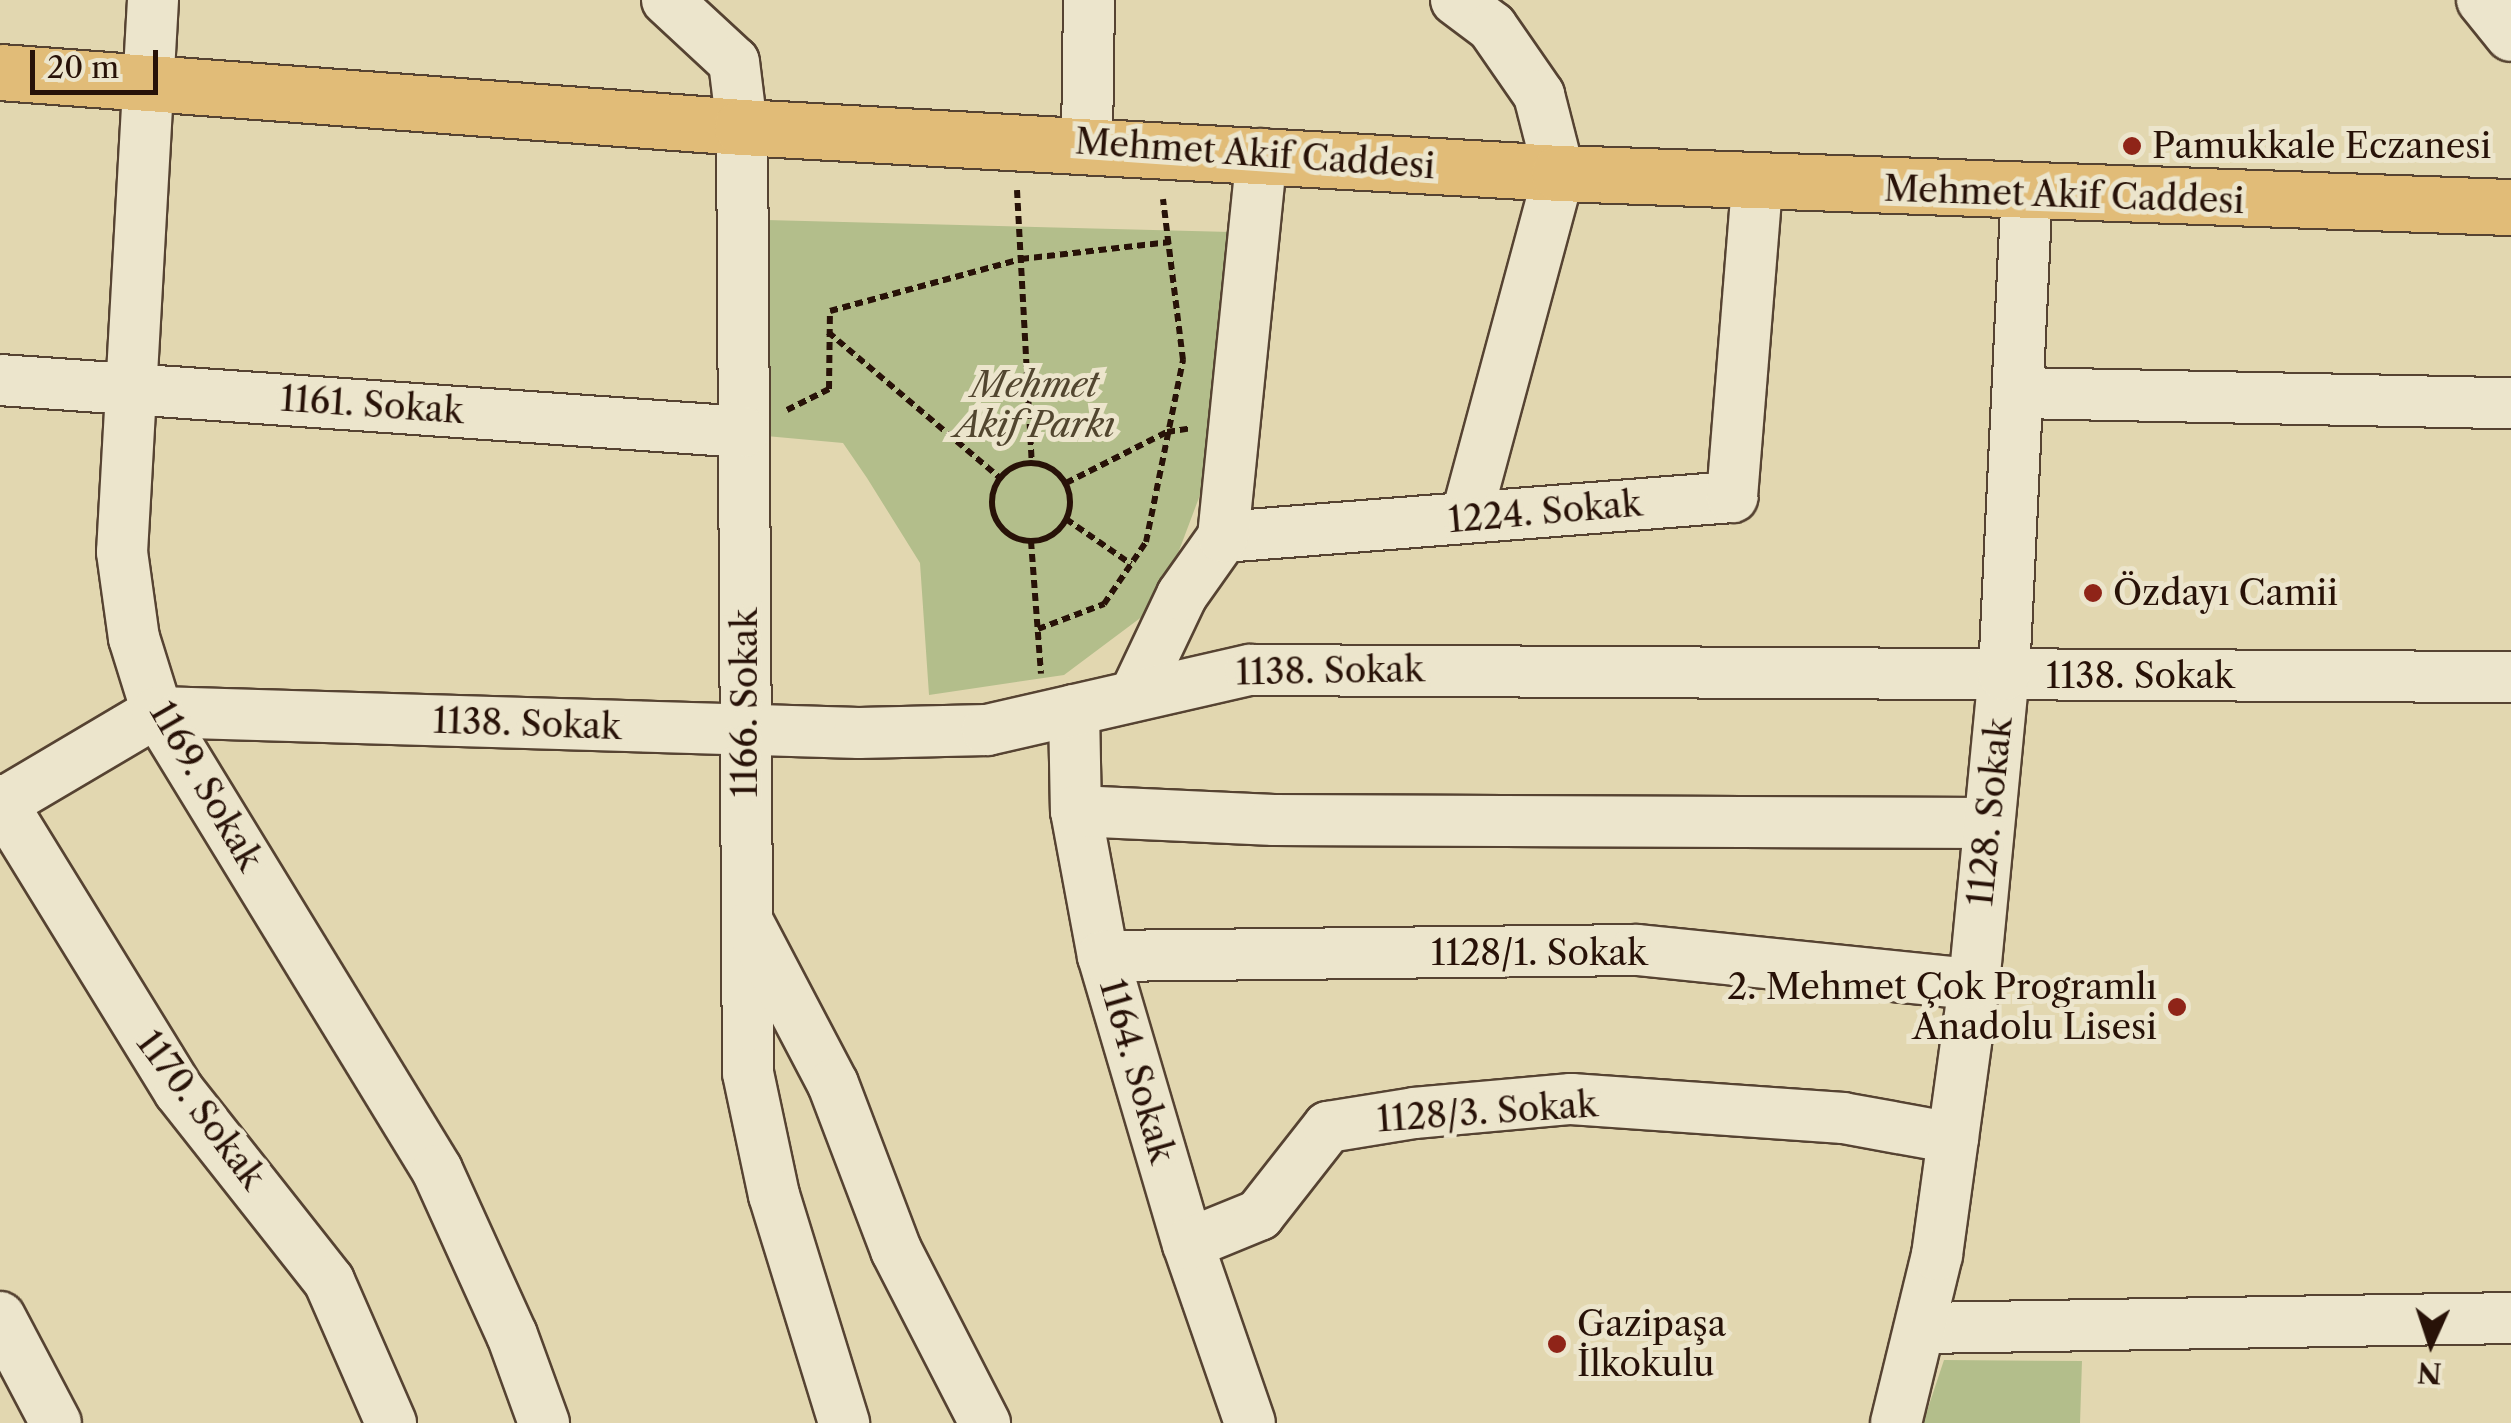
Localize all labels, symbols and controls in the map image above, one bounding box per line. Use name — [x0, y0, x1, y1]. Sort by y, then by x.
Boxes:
scale bar — [35, 30, 162, 92]
text: 20 m — [47, 49, 119, 86]
street label: Mehmet Akif Caddesi — [1073, 120, 1437, 188]
place label: Pamukkale Eczanesi — [2152, 125, 2491, 167]
marker: Pamukkale Eczanesi — [2121, 135, 2143, 157]
street label: Mehmet Akif Caddesi — [1882, 168, 2246, 222]
park label: Mehmet Akif Parkı — [954, 364, 1116, 446]
street label: 1161. Sokak — [279, 378, 465, 432]
street label: 1224. Sokak — [1446, 483, 1644, 541]
place label: Özdayı Camii — [2113, 572, 2338, 614]
marker: Özdayı Camii — [2082, 582, 2104, 604]
street label: 1166. Sokak — [724, 608, 766, 798]
street label: 1138. Sokak — [1235, 648, 1425, 694]
street label: 1138. Sokak — [2046, 655, 2234, 697]
street label: 1169. Sokak — [141, 694, 271, 878]
street label: 1138. Sokak — [432, 700, 622, 748]
street label: 1128. Sokak — [1959, 716, 2021, 908]
street label: 1128/1. Sokak — [1431, 932, 1647, 974]
place label: 2. Mehmet Çok Programlı Anadolu Lisesi — [1726, 966, 2157, 1048]
street label: 1164. Sokak — [1091, 974, 1183, 1168]
marker: 2. Mehmet Çok Programlı Anadolu Lisesi — [2166, 996, 2188, 1018]
street label: 1170. Sokak — [128, 1023, 274, 1197]
street label: 1128/3. Sokak — [1375, 1083, 1599, 1141]
north arrow — [2381, 1293, 2481, 1393]
place label: Gazipaşa İlkokulu — [1577, 1303, 1726, 1385]
marker: Gazipaşa İlkokulu — [1546, 1333, 1568, 1355]
text: N — [2416, 1355, 2442, 1391]

